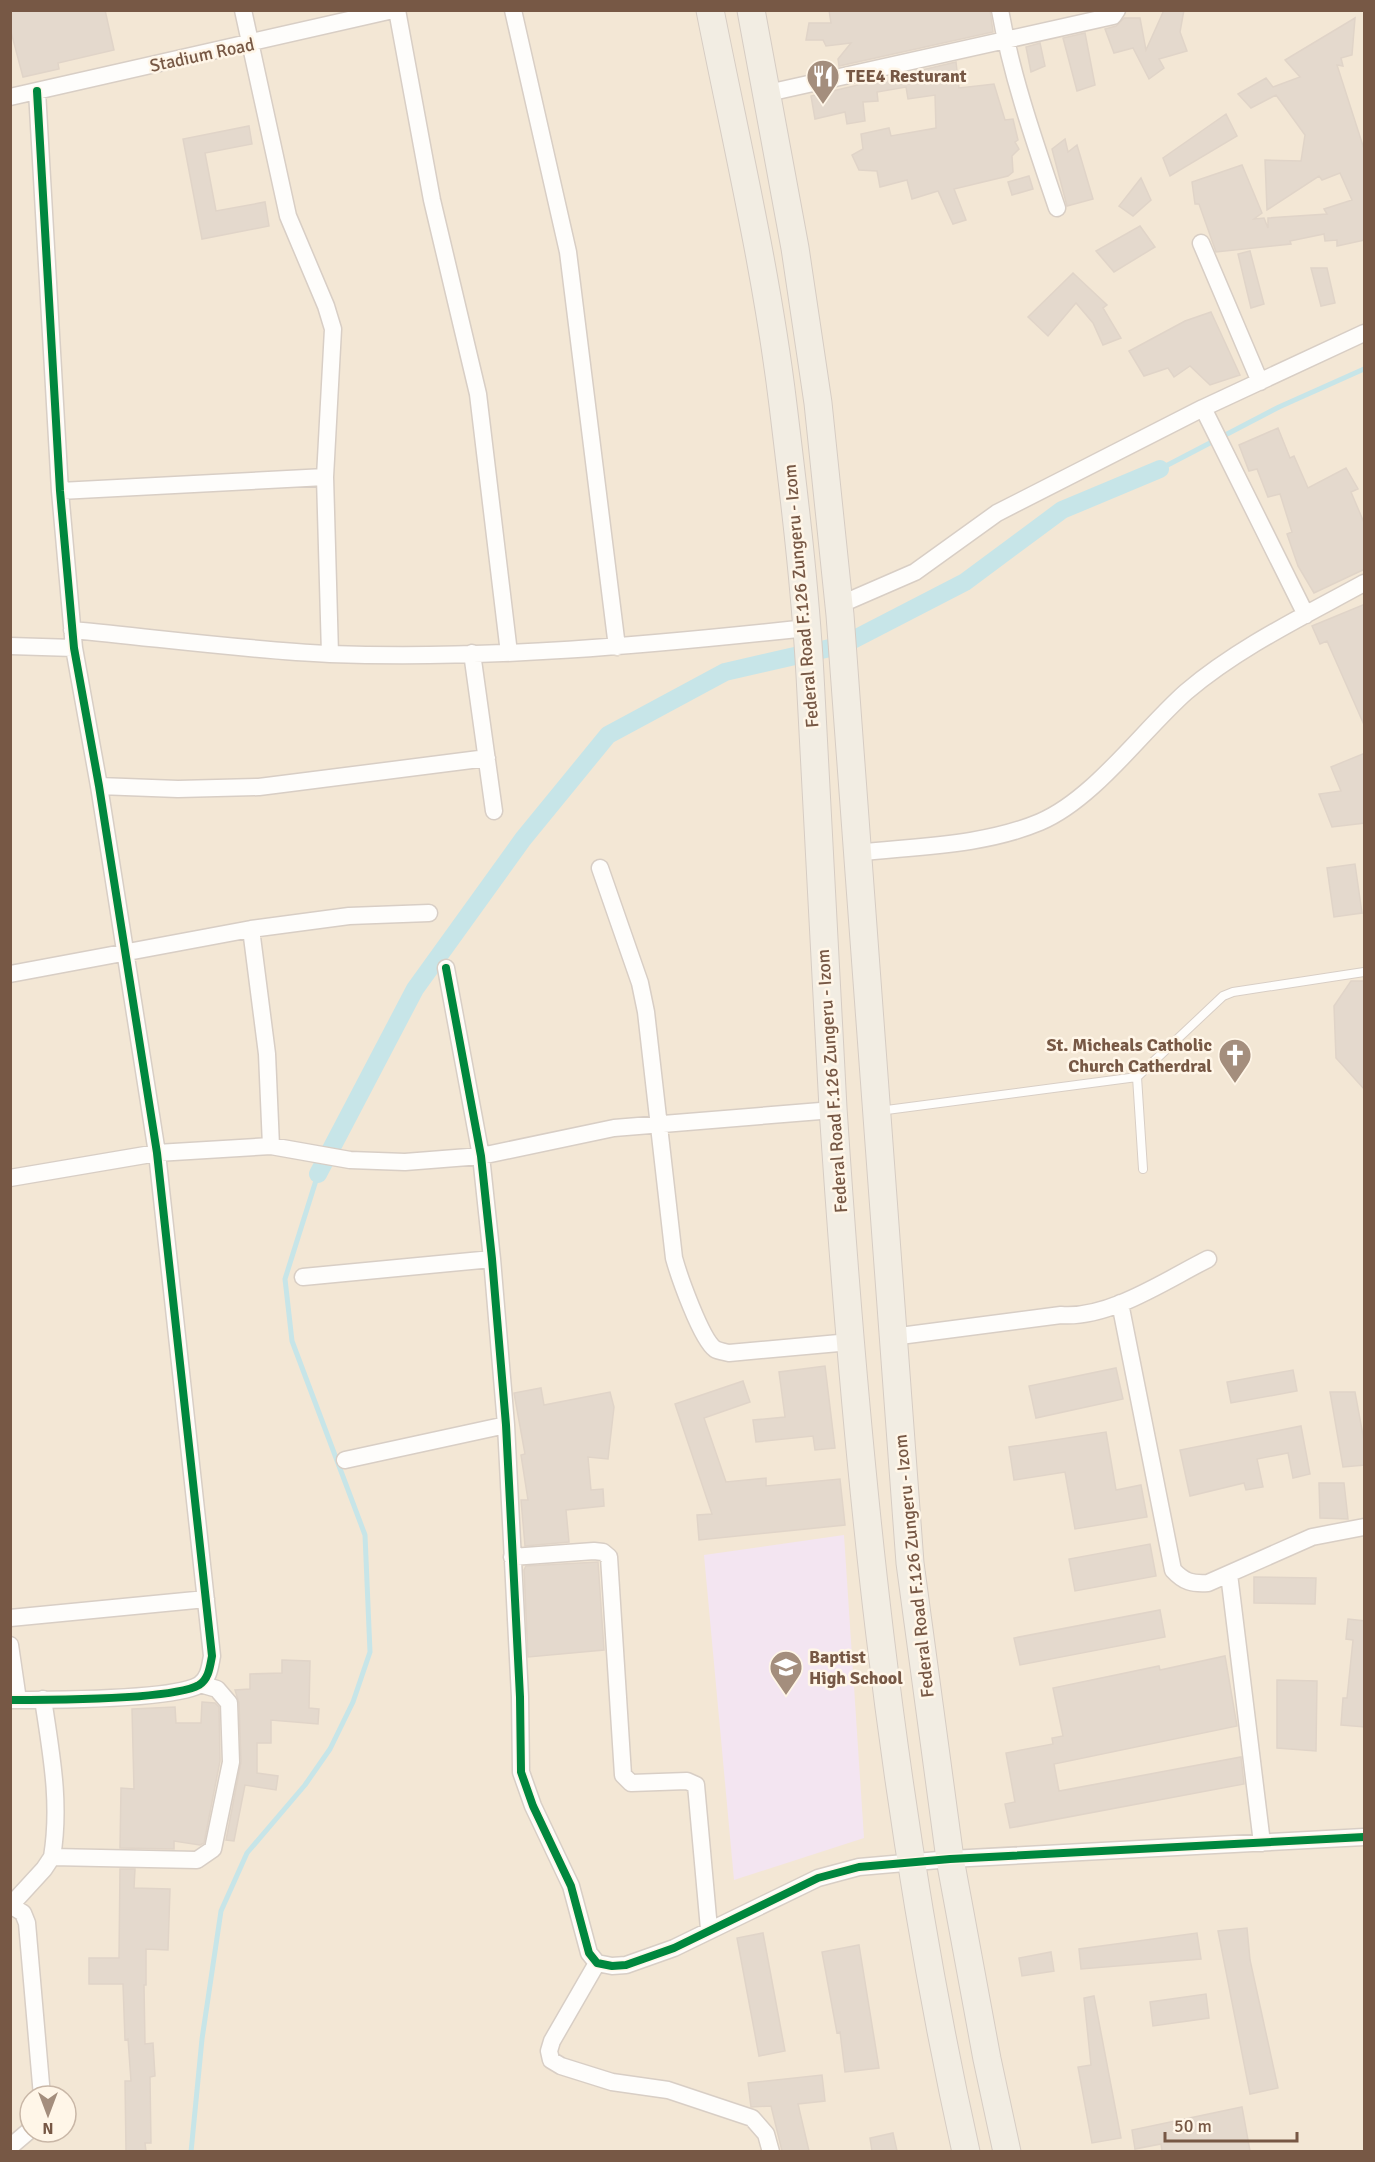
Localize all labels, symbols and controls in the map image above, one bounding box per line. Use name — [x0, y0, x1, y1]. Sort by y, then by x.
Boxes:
street label: Stadium Road — [148, 33, 256, 77]
restaurant icon: TEE4 Resturant — [805, 58, 841, 105]
place label: TEE4 Resturant — [846, 65, 967, 87]
street label: Federal Road F.126 Zungeru - Izom — [779, 463, 823, 729]
street label: Federal Road F.126 Zungeru - Izom — [812, 948, 852, 1214]
place label: St. Micheals Catholic Church Catherdral — [1046, 1034, 1212, 1077]
church icon: St. Micheals Catholic Church Catherdral — [1217, 1037, 1253, 1084]
street label: Federal Road F.126 Zungeru - Izom — [889, 1433, 939, 1699]
place label: Baptist High School — [809, 1646, 903, 1689]
school or university icon: Baptist High School — [768, 1649, 804, 1696]
north arrow — [18, 2084, 78, 2144]
scale bar — [1165, 2105, 1297, 2143]
text: 50 m — [1174, 2115, 1212, 2137]
text: N — [42, 2118, 54, 2138]

